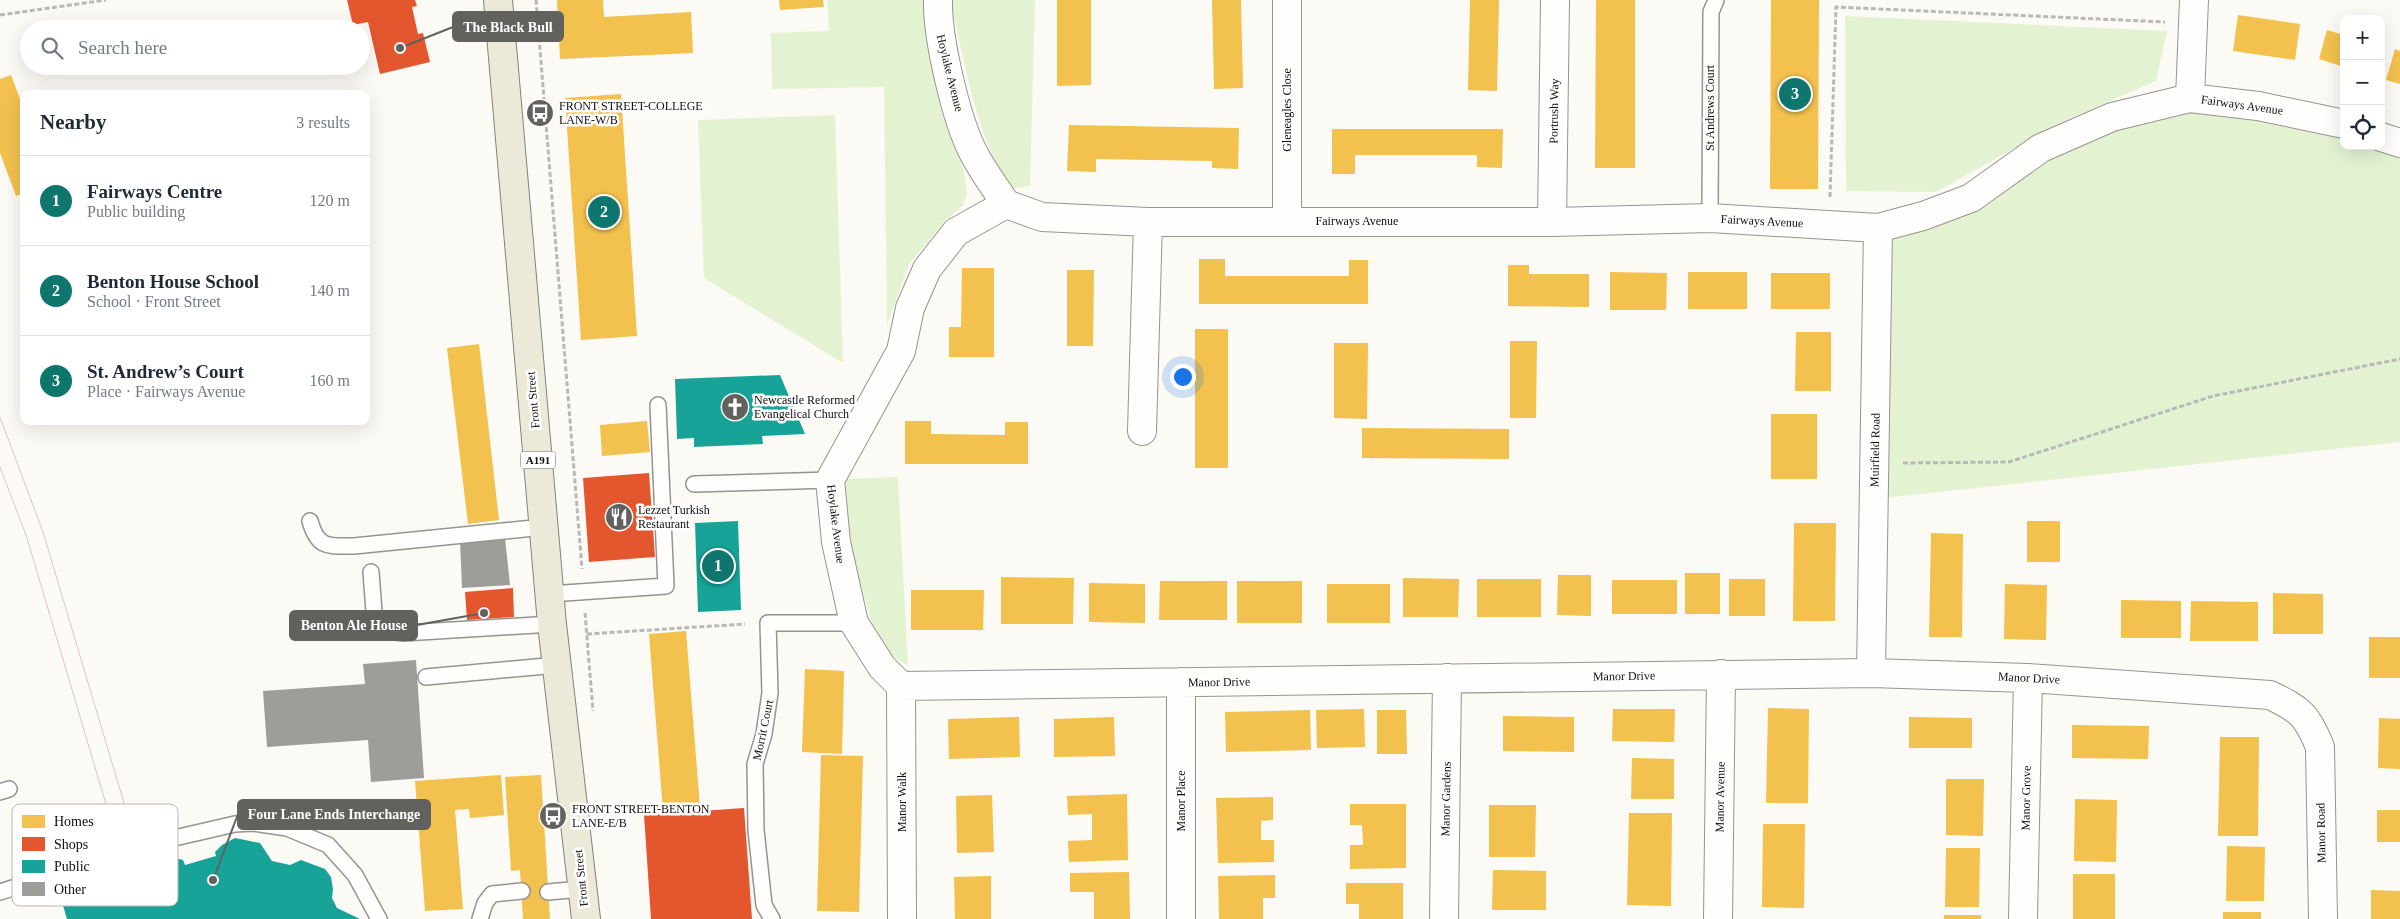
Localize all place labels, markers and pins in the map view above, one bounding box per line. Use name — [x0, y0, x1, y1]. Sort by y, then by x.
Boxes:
callout: The Black Bull — [453, 12, 563, 41]
pin: 3 — [1779, 75, 1811, 113]
bus stop icon: FRONT STREET-COLLEGE LANE-W/B — [525, 98, 555, 128]
place label: FRONT STREET-COLLEGE LANE-W/B — [559, 99, 703, 127]
pin: 2 — [588, 193, 620, 231]
church icon: Newcastle Reformed Evangelical Church — [720, 392, 750, 422]
place label: Newcastle Reformed Evangelical Church — [754, 393, 855, 421]
restaurant icon: Lezzet Turkish Restaurant — [604, 502, 634, 532]
place label: Lezzet Turkish Restaurant — [638, 503, 710, 531]
pin: 1 — [702, 547, 734, 585]
callout: Benton Ale House — [290, 611, 417, 640]
callout: Four Lane Ends Interchange — [238, 800, 430, 829]
bus stop icon: FRONT STREET-BENTON LANE-E/B — [538, 801, 568, 831]
place label: FRONT STREET-BENTON LANE-E/B — [572, 802, 710, 830]

